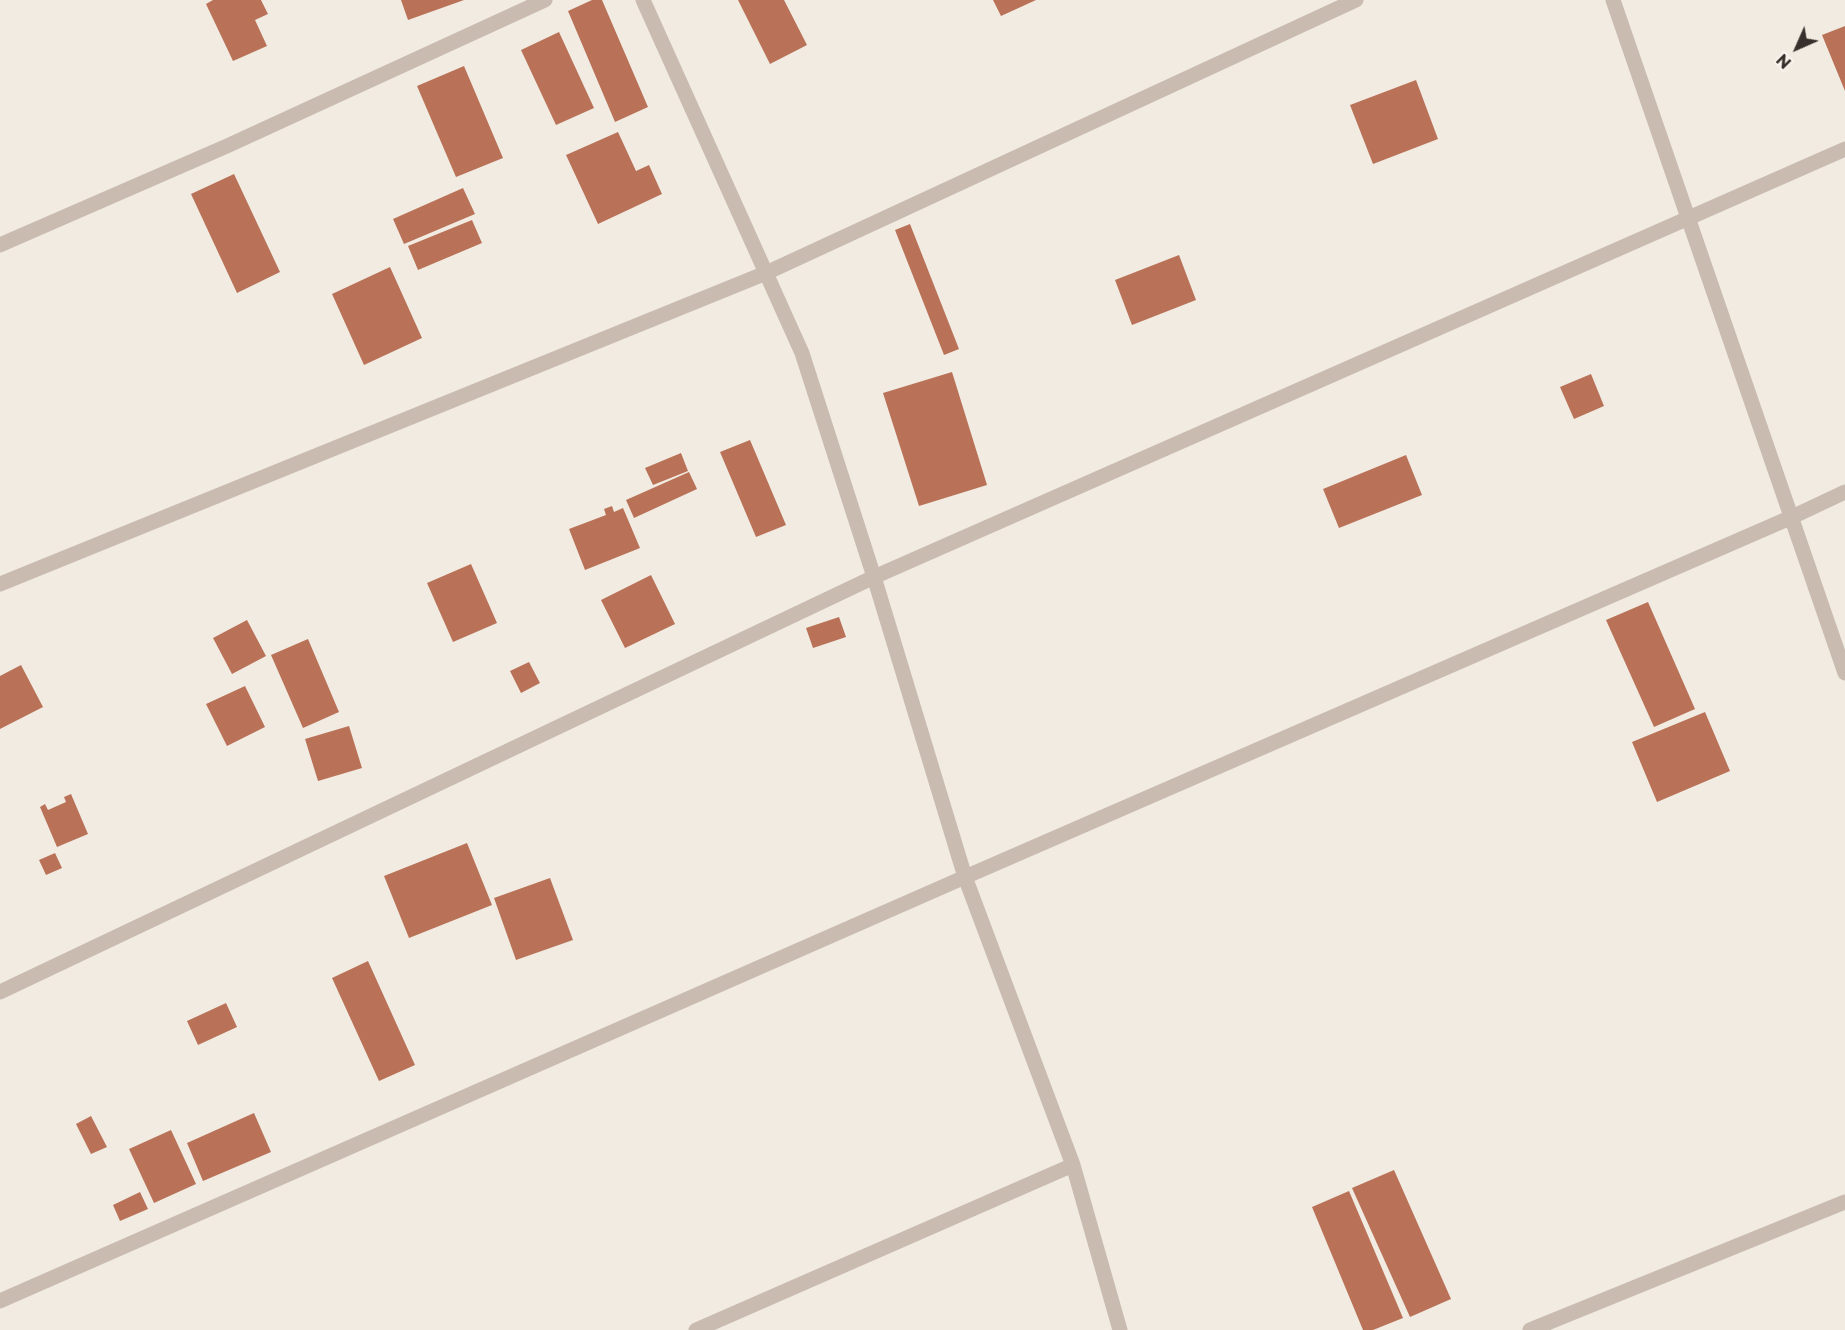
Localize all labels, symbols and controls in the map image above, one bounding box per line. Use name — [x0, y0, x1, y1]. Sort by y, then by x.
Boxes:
north arrow — [1767, 18, 1827, 78]
text: N — [1773, 50, 1795, 72]

